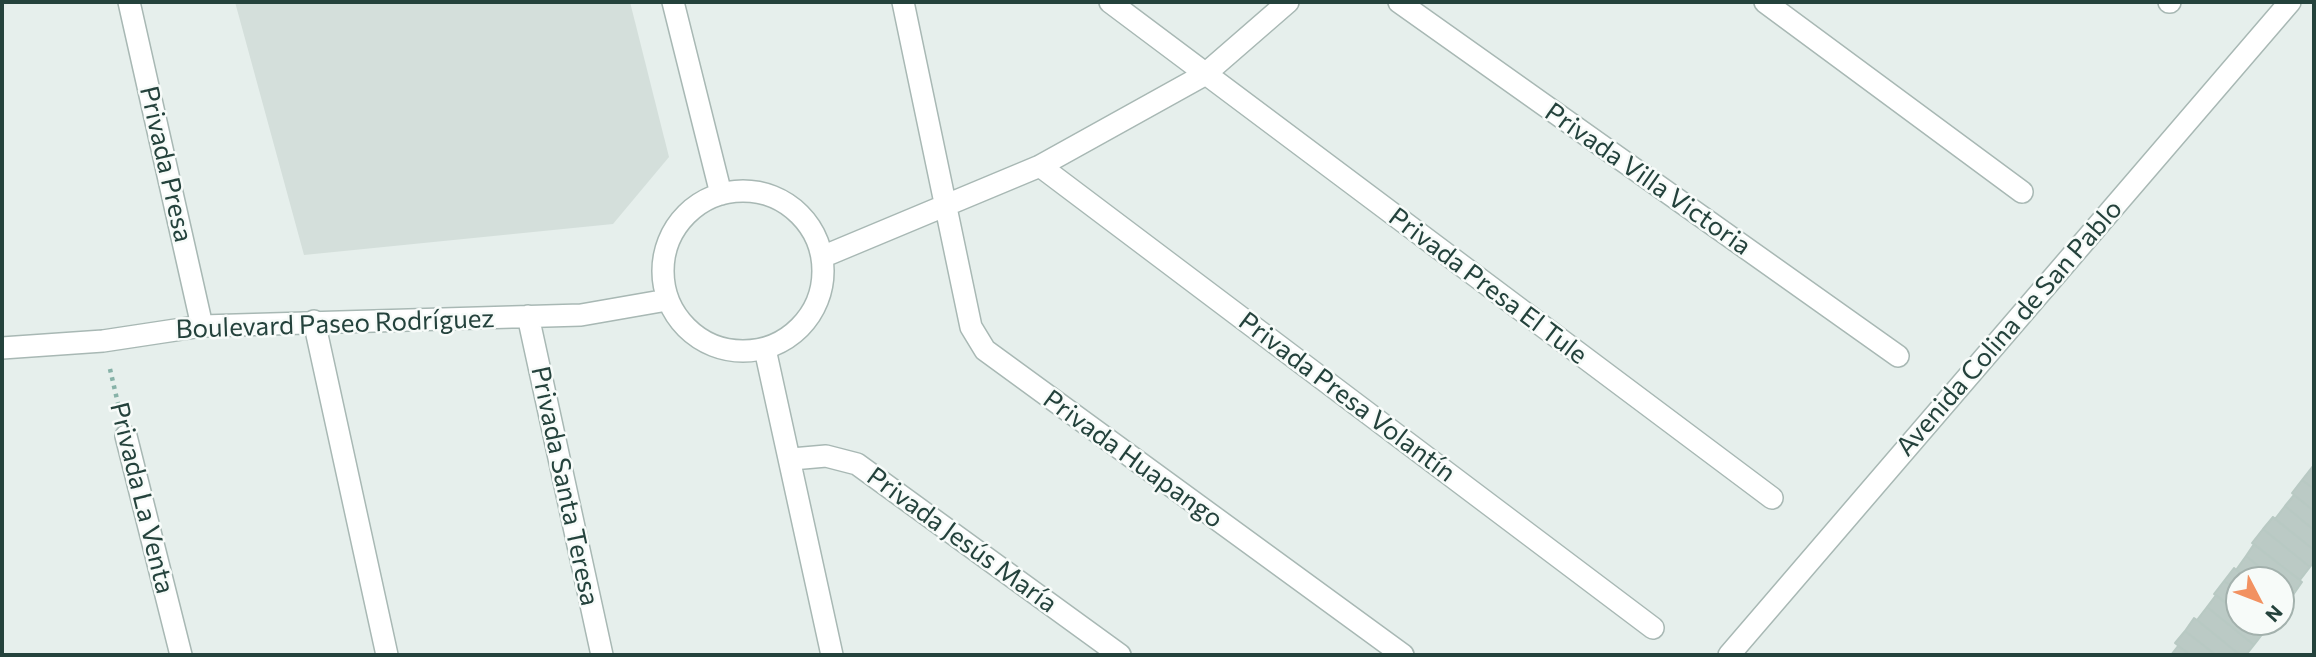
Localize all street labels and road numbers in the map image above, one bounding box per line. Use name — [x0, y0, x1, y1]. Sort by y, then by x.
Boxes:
street label: Privada Presa — [133, 83, 199, 245]
street label: Privada Villa Victoria — [1539, 96, 1757, 262]
street label: Avenida Colina de San Pablo — [1889, 194, 2129, 462]
street label: Privada Presa El Tule — [1383, 201, 1593, 371]
street label: Boulevard Paseo Rodríguez — [175, 303, 495, 345]
street label: Privada Presa Volantín — [1233, 305, 1461, 489]
street label: Privada Santa Teresa — [524, 363, 606, 609]
street label: Privada Huapango — [1037, 383, 1229, 535]
street label: Privada La Venta — [103, 399, 181, 597]
street label: Privada Jesús María — [861, 461, 1063, 619]

